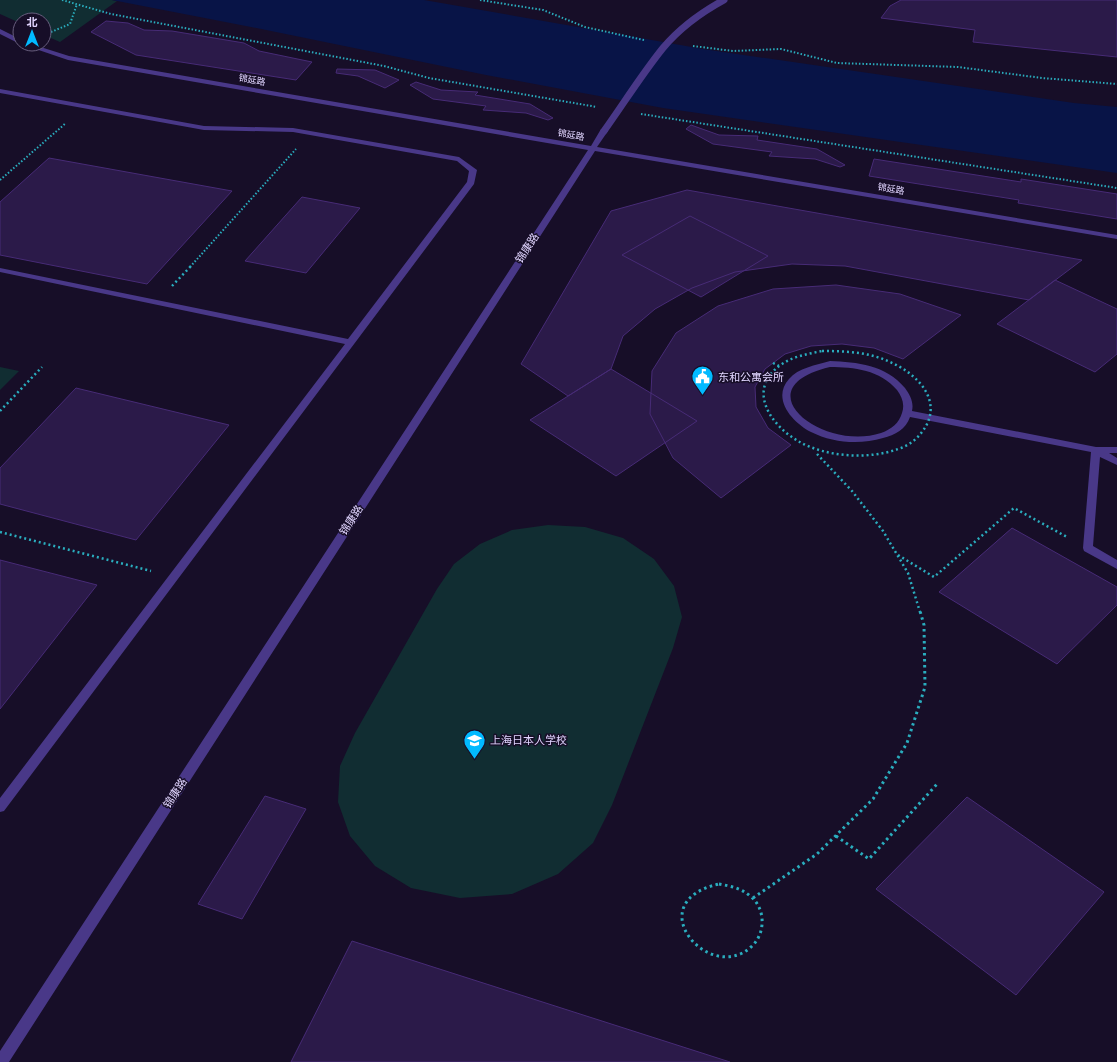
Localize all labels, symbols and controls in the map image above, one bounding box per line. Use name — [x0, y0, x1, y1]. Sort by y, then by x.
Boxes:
north arrow — [12, 12, 52, 52]
text: 北 — [27, 14, 38, 30]
street label: 锦延路 — [238, 71, 267, 88]
street label: 锦延路 — [557, 126, 586, 143]
street label: 锦延路 — [877, 180, 906, 197]
street label: 锦康路 — [511, 230, 543, 266]
public building icon: 东和公寓会所 — [690, 364, 716, 397]
place label: 东和公寓会所 — [718, 369, 784, 385]
street label: 锦康路 — [335, 502, 367, 538]
school or university icon: 上海日本人学校 — [461, 727, 487, 760]
place label: 上海日本人学校 — [490, 732, 567, 748]
street label: 锦康路 — [159, 775, 191, 811]

